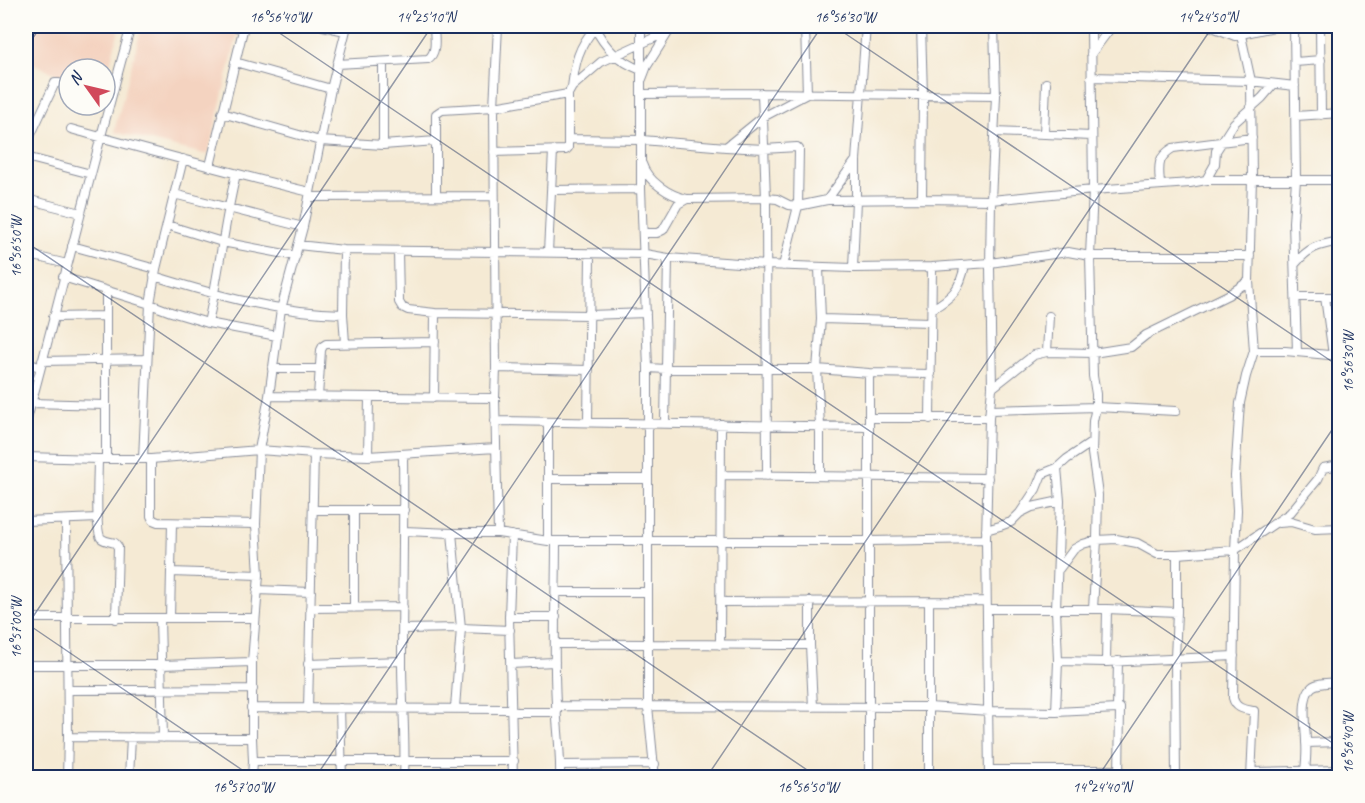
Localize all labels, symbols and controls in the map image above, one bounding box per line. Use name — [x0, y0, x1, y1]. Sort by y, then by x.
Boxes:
text: 16°56'40"W — [250, 8, 314, 27]
text: 14°25'10"N — [396, 8, 459, 27]
text: 16°56'30"W — [815, 8, 879, 27]
text: 14°24'50"N — [1178, 8, 1241, 27]
north arrow — [57, 57, 117, 117]
text: N — [64, 67, 88, 89]
text: 16°56'50"W — [7, 213, 26, 277]
text: 16°56'30"W — [1339, 328, 1358, 392]
text: 16°57'00"W — [7, 594, 26, 658]
text: 16°56'40"W — [1339, 709, 1358, 773]
text: 16°57'00"W — [213, 778, 277, 797]
text: 16°56'50"W — [778, 778, 842, 797]
text: 14°24'40"N — [1072, 778, 1135, 797]

